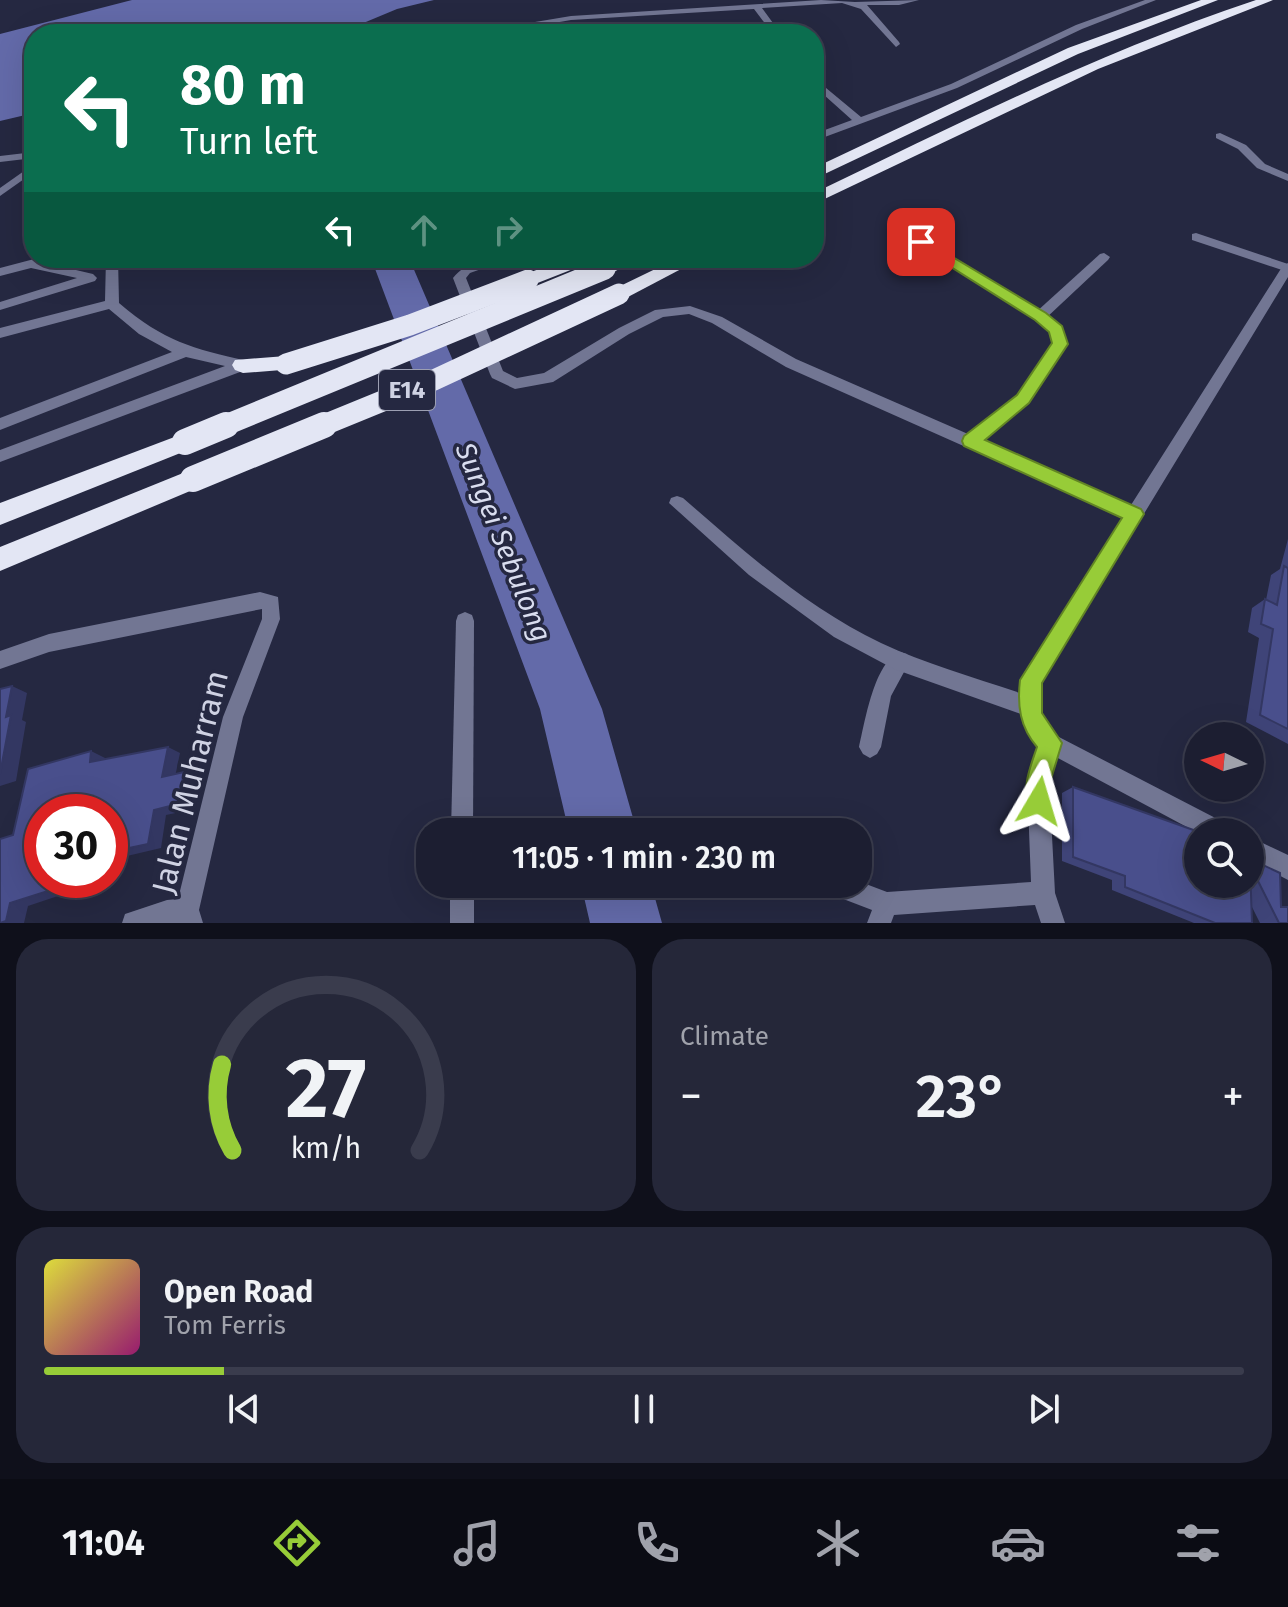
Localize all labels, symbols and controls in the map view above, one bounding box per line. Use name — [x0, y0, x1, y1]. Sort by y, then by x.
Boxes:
text: 80 m — [180, 52, 306, 119]
icon: left — [48, 56, 152, 160]
text: Turn left — [180, 120, 318, 164]
icon: left — [318, 208, 362, 252]
icon: ahead — [402, 208, 446, 252]
icon: right — [486, 208, 530, 252]
pin — [887, 208, 955, 276]
icon: arrive — [899, 220, 943, 264]
road number: E14 — [379, 370, 435, 410]
water label: Sungei Sebulong — [448, 437, 558, 647]
street label: Jalan Muharram — [144, 666, 236, 898]
north arrow — [1184, 722, 1264, 802]
map controls — [1184, 722, 1264, 898]
position arrow — [997, 759, 1081, 843]
speed limit sign: 30 — [24, 794, 128, 898]
button: search — [1184, 818, 1264, 898]
text: 11:05 · 1 min · 230 m — [512, 840, 776, 876]
text: Climate — [680, 1021, 769, 1052]
text: 27 — [285, 1039, 367, 1139]
text: 23° — [916, 1061, 1008, 1133]
text: − — [680, 1070, 702, 1123]
text: + — [1222, 1070, 1244, 1123]
text: km/h — [291, 1131, 361, 1166]
text: Open Road — [164, 1274, 313, 1310]
text: Tom Ferris — [164, 1310, 286, 1341]
icon: previous — [222, 1387, 266, 1431]
icon: pause — [622, 1387, 666, 1431]
icon: next — [1022, 1387, 1066, 1431]
icon: directions — [269, 1515, 325, 1571]
icon: music — [449, 1515, 505, 1571]
icon: phone — [629, 1515, 685, 1571]
icon: climate — [810, 1515, 866, 1571]
icon: car — [990, 1515, 1046, 1571]
icon: filters — [1170, 1515, 1226, 1571]
text: 11:04 — [62, 1521, 145, 1565]

